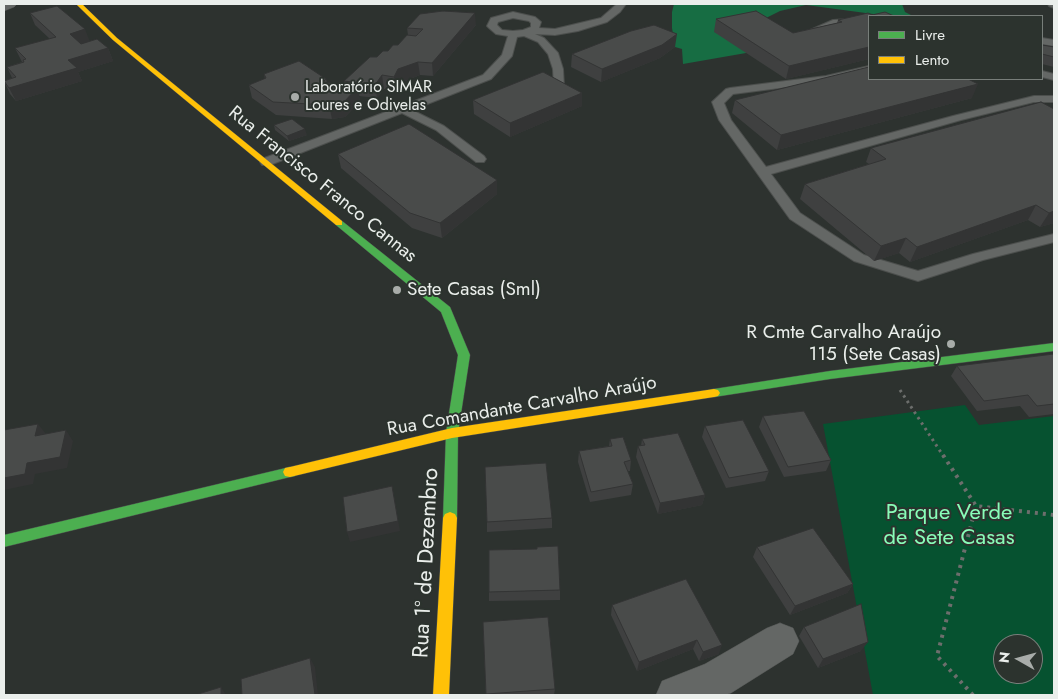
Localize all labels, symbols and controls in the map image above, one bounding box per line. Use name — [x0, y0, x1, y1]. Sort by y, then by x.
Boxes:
legend — [868, 15, 1043, 80]
text: Livre — [915, 24, 945, 46]
text: Lento — [915, 49, 949, 71]
place label: Laboratório SIMAR Loures e Odivelas — [305, 78, 432, 116]
marker: Laboratório SIMAR Loures e Odivelas — [289, 91, 301, 103]
street label: Rua Francisco Franco Cannas — [223, 102, 421, 268]
place label: Sete Casas (Sml) — [407, 279, 541, 301]
marker: Sete Casas (Sml) — [391, 284, 403, 296]
place label: R Cmte Carvalho Araújo 115 (Sete Casas) — [746, 322, 941, 366]
marker: R Cmte Carvalho Araújo 115 (Sete Casas) — [945, 338, 957, 350]
street label: Rua Comandante Carvalho Araújo — [385, 372, 659, 442]
street label: Rua 1º de Dezembro — [409, 467, 445, 659]
park label: Parque Verde de Sete Casas — [883, 501, 1015, 552]
north arrow — [993, 634, 1043, 684]
text: N — [994, 651, 1015, 664]

